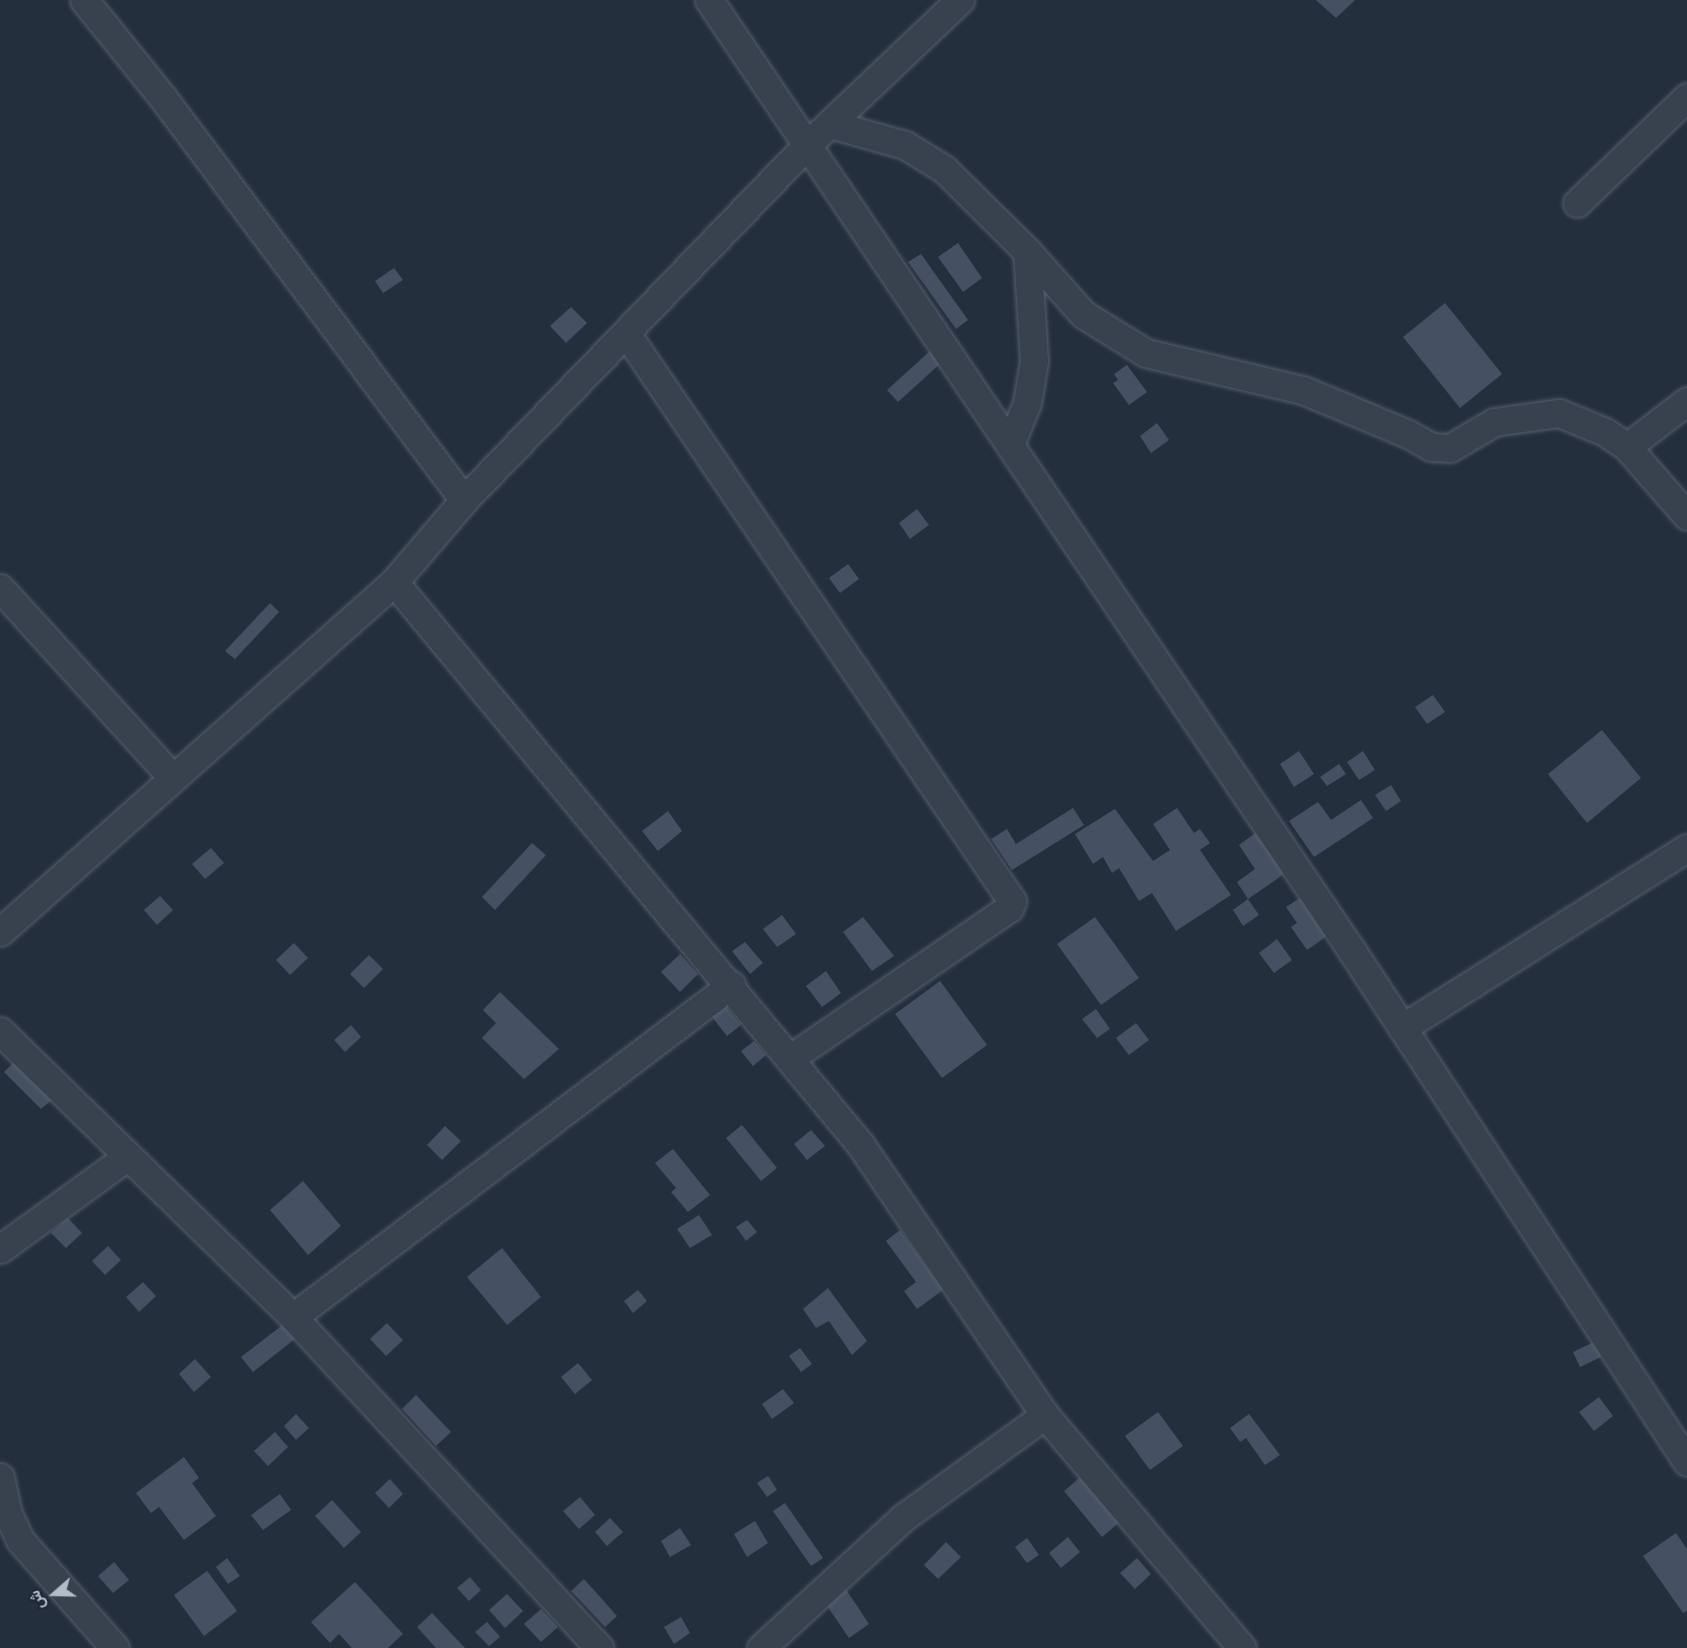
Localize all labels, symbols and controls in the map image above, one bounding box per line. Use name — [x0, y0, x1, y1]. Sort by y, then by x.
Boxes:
north arrow — [24, 1564, 84, 1624]
text: ش — [24, 1588, 49, 1613]

